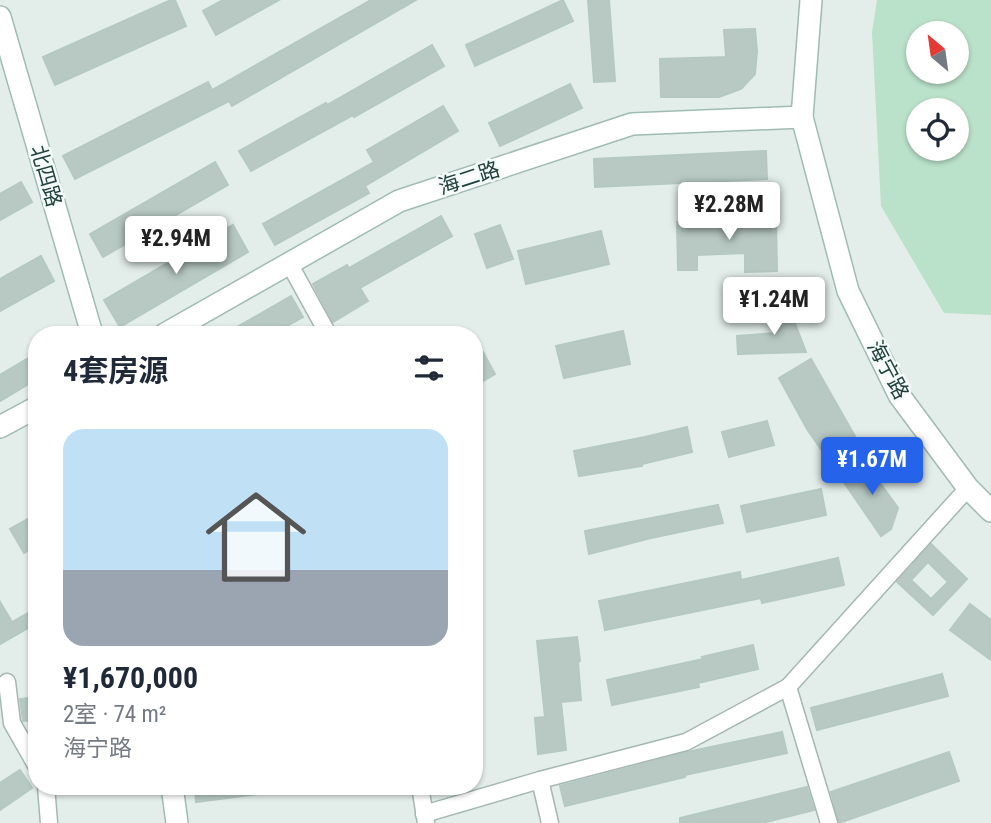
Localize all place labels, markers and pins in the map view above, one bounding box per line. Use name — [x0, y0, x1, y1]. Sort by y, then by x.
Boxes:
pin: ¥2.28M — [672, 182, 786, 242]
pin: ¥2.94M — [119, 216, 233, 276]
pin: ¥1.24M — [717, 278, 831, 337]
pin: ¥1.67M — [815, 438, 929, 497]

